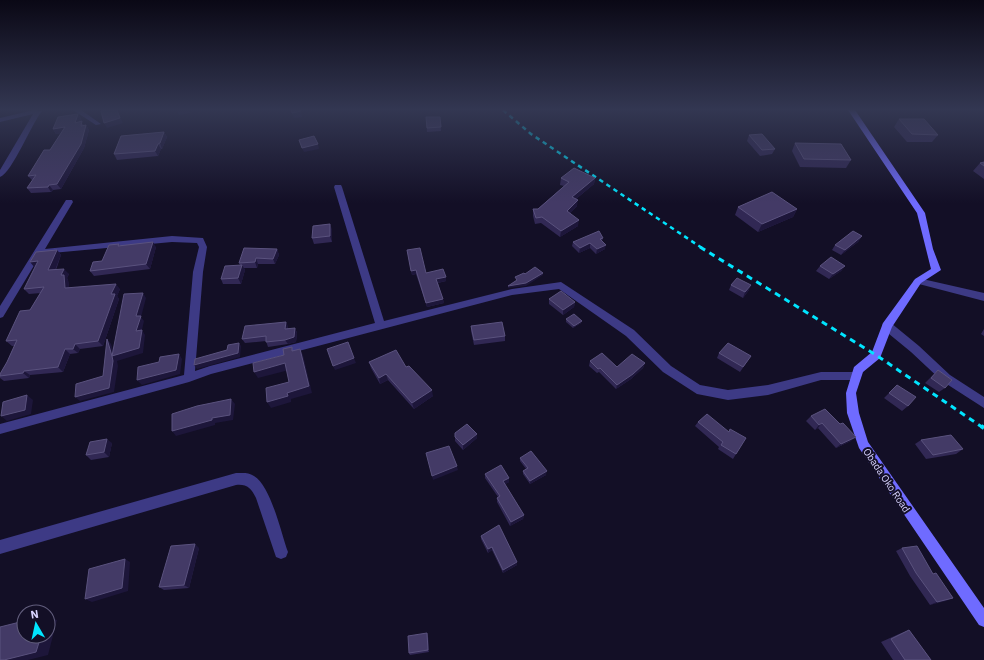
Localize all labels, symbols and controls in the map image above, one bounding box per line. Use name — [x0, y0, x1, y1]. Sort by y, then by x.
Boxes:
street label: Obada Oko Road — [860, 446, 913, 515]
north arrow — [16, 604, 56, 644]
text: N — [29, 607, 39, 622]

